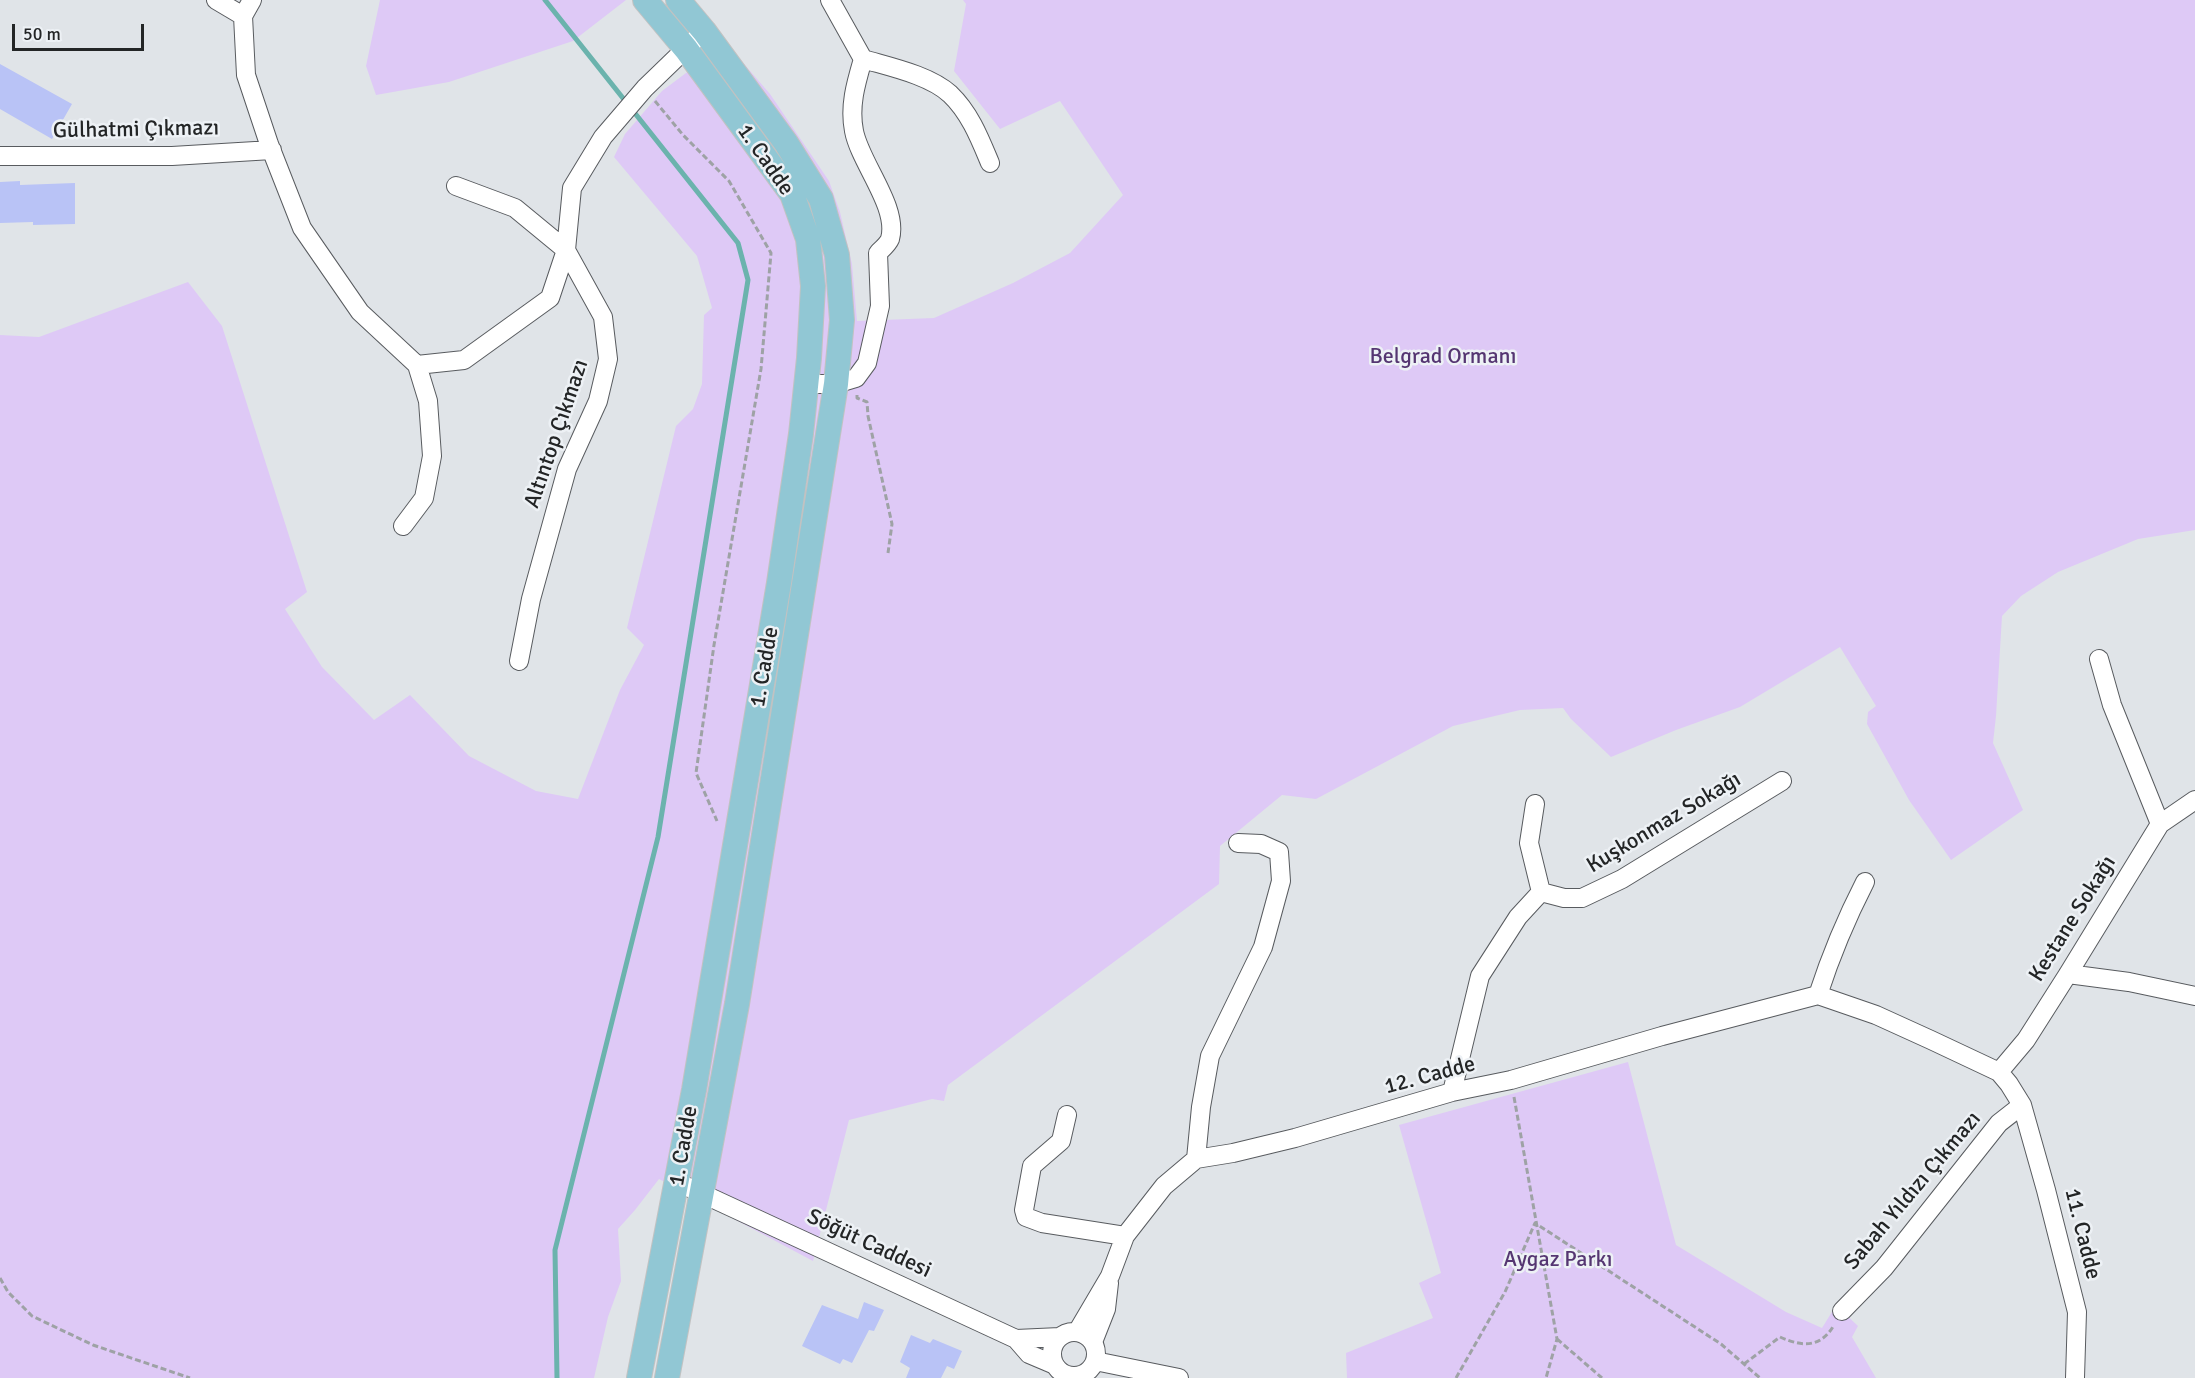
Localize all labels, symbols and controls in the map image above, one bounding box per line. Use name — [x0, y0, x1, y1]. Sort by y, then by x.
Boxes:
scale bar — [15, 12, 147, 50]
text: 50 m — [23, 23, 61, 45]
street label: Gülhatmi Çıkmazı — [53, 115, 219, 145]
street label: 1. Cadde — [731, 119, 799, 201]
park label: Belgrad Ormanı — [1370, 344, 1516, 370]
street label: Altıntop Çıkmazı — [519, 356, 595, 512]
street label: 1. Cadde — [745, 625, 785, 709]
street label: Kuşkonmaz Sokağı — [1582, 767, 1746, 879]
street label: Kestane Sokağı — [2024, 851, 2122, 987]
street label: 12. Cadde — [1382, 1051, 1478, 1101]
street label: 1. Cadde — [664, 1104, 704, 1188]
street label: Sabah Yıldızı Çıkmazı — [1839, 1106, 1987, 1276]
street label: 11. Cadde — [2058, 1186, 2106, 1282]
street label: Söğüt Caddesi — [803, 1204, 935, 1284]
park label: Aygaz Parkı — [1504, 1247, 1612, 1273]

